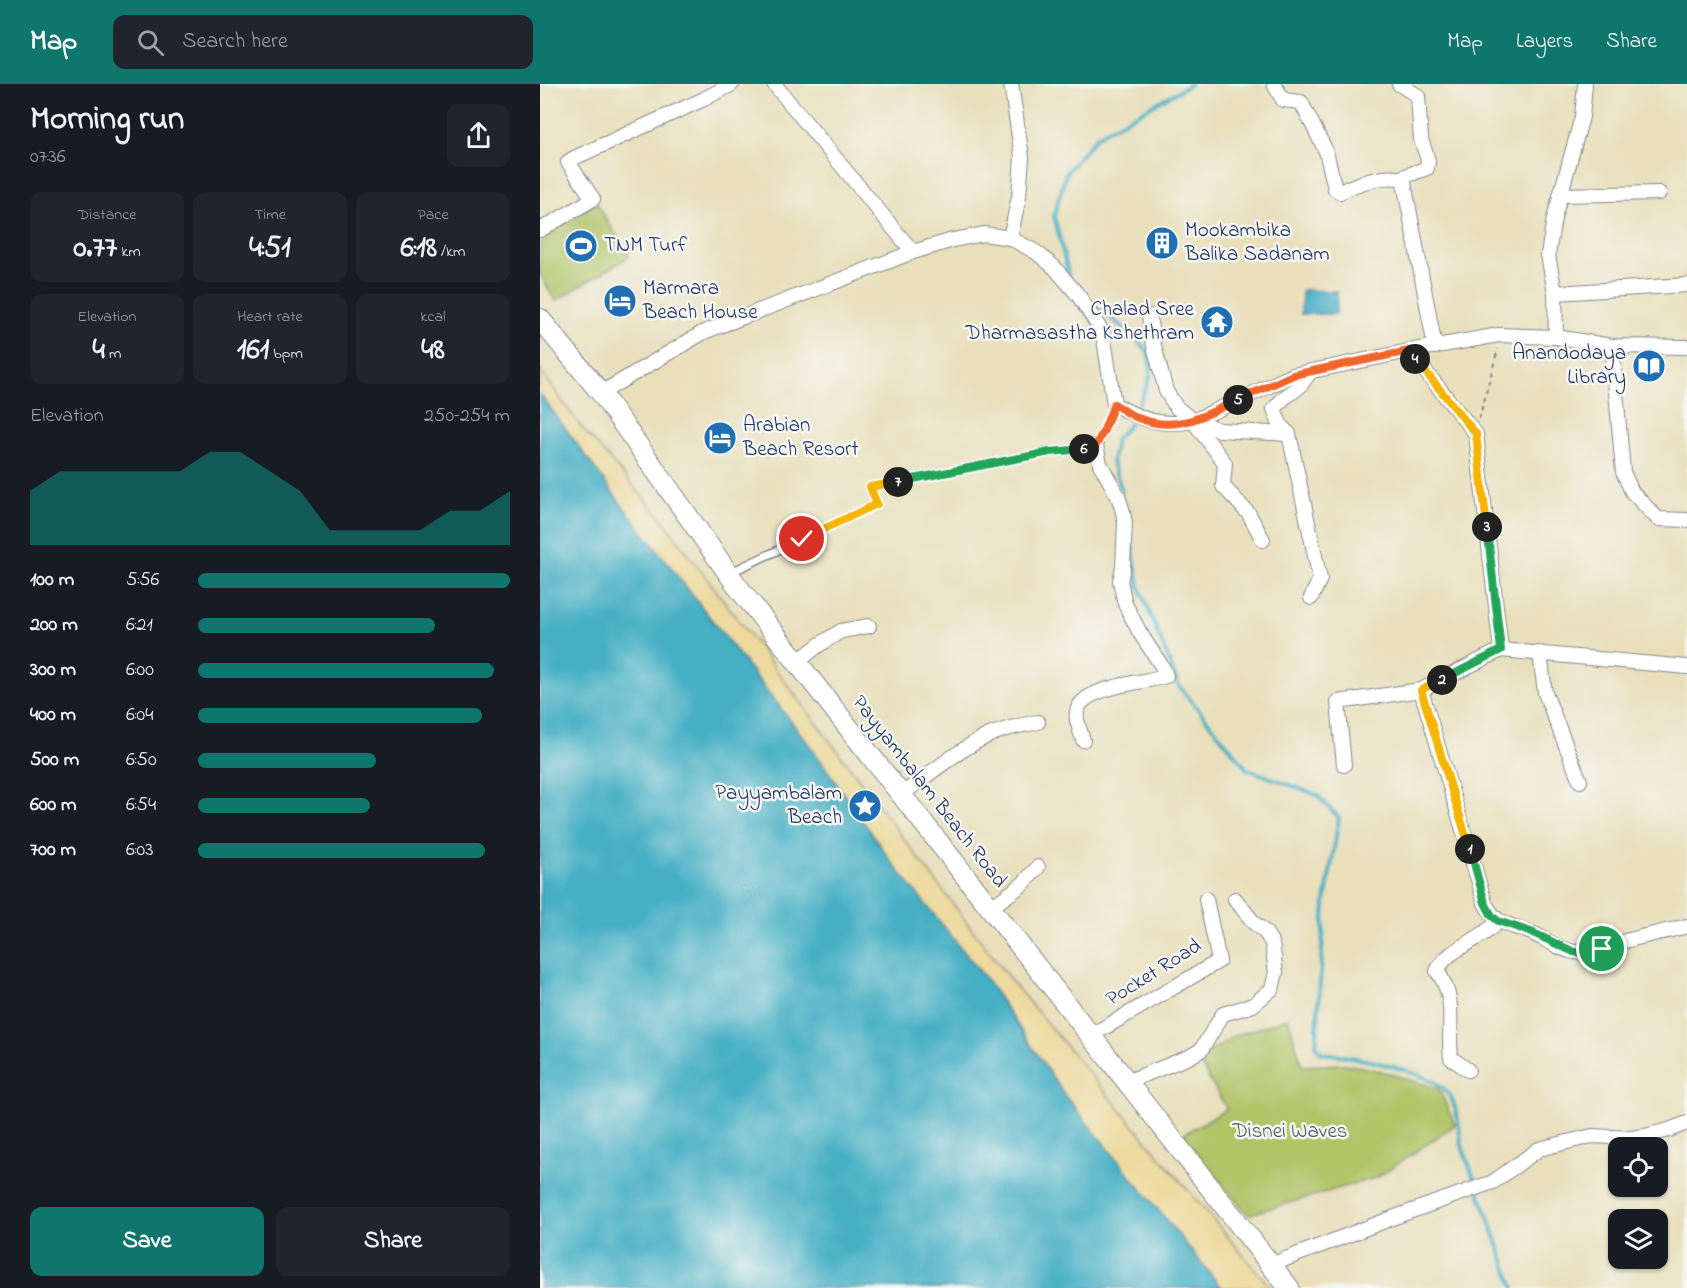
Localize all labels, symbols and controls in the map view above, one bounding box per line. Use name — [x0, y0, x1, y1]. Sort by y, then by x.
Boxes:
search box — [113, 15, 533, 69]
text: Map — [30, 22, 77, 63]
icon: search — [134, 26, 167, 59]
text: Search here — [182, 26, 288, 58]
text: Map — [1447, 27, 1483, 57]
text: Layers — [1516, 27, 1573, 57]
text: Share — [1606, 27, 1657, 57]
text: Morning run — [30, 96, 184, 144]
button: share — [447, 104, 510, 167]
text: 07:36 — [30, 143, 66, 172]
text: Distance — [78, 203, 136, 227]
text: Time — [254, 203, 286, 227]
text: Pace — [417, 203, 449, 227]
place label: Mookambika Balika Sadanam — [1184, 216, 1330, 270]
building icon: Mookambika Balika Sadanam — [1144, 225, 1180, 261]
text: 0.77 — [73, 227, 117, 271]
text: 4:51 — [249, 227, 291, 271]
text: 6:18 — [401, 227, 437, 271]
sports icon: TNM Turf — [563, 228, 599, 264]
place label: TNM Turf — [604, 231, 687, 261]
text: km — [117, 240, 141, 264]
text: /km — [437, 240, 465, 264]
place label: Marmara Beach House — [642, 274, 758, 328]
hotel icon: Marmara Beach House — [602, 283, 638, 319]
place label: Chalad Sree Dharmasastha Kshethram — [964, 295, 1195, 349]
temple icon: Chalad Sree Dharmasastha Kshethram — [1199, 304, 1235, 340]
text: Elevation — [78, 305, 136, 329]
text: Heart rate — [237, 305, 303, 329]
text: kcal — [420, 305, 446, 329]
text: 4 — [93, 329, 105, 373]
text: 161 — [237, 329, 269, 373]
text: 48 — [421, 329, 445, 373]
place label: Anandodaya Library — [1512, 339, 1626, 395]
text: m — [105, 342, 121, 366]
text: bpm — [269, 342, 303, 366]
pin: 4 — [1400, 344, 1430, 374]
text: 4 — [1412, 347, 1418, 371]
library icon: Anandodaya Library — [1631, 348, 1667, 384]
pin: 5 — [1223, 385, 1253, 415]
text: 5 — [1233, 388, 1243, 412]
text: Elevation — [30, 402, 104, 431]
text: 250–254 m — [424, 402, 510, 431]
place label: Arabian Beach Resort — [742, 411, 859, 465]
hotel icon: Arabian Beach Resort — [702, 420, 738, 456]
pin: 6 — [1069, 434, 1099, 464]
text: 6 — [1080, 437, 1088, 461]
pin: 7 — [883, 467, 913, 497]
text: 7 — [895, 470, 901, 494]
pin: 3 — [1472, 512, 1502, 542]
pin — [776, 513, 827, 564]
text: 3 — [1484, 515, 1490, 539]
icon: check — [785, 522, 818, 555]
text: 100 m — [30, 566, 74, 595]
text: 5:56 — [126, 566, 159, 595]
text: 200 m — [30, 611, 78, 640]
text: 6:21 — [126, 611, 153, 640]
text: 300 m — [30, 656, 76, 685]
text: 6:00 — [126, 656, 154, 685]
pin: 2 — [1427, 665, 1457, 695]
text: 2 — [1438, 668, 1446, 692]
street label: Payyambalam Beach Road — [843, 689, 1014, 896]
text: 400 m — [30, 701, 76, 730]
text: 6:04 — [126, 701, 153, 730]
text: 500 m — [30, 746, 79, 775]
text: 6:50 — [126, 746, 157, 775]
place label: Payyambalam Beach — [715, 779, 842, 833]
place icon: Payyambalam Beach — [847, 788, 883, 824]
text: 600 m — [30, 791, 77, 820]
text: 6:54 — [126, 791, 156, 820]
pin: 1 — [1455, 834, 1485, 864]
text: 700 m — [30, 836, 76, 865]
text: 6:03 — [126, 836, 153, 865]
text: 1 — [1467, 837, 1473, 861]
pin — [1576, 923, 1627, 974]
street label: Pocket Road — [1100, 932, 1208, 1014]
icon: arrive — [1585, 932, 1618, 965]
park label: Disnei Waves — [1231, 1117, 1348, 1147]
map controls — [1608, 1137, 1668, 1269]
button: locate — [1608, 1137, 1668, 1197]
button: Save — [30, 1207, 264, 1276]
button: Share — [276, 1207, 510, 1276]
button: layers — [1608, 1209, 1668, 1269]

